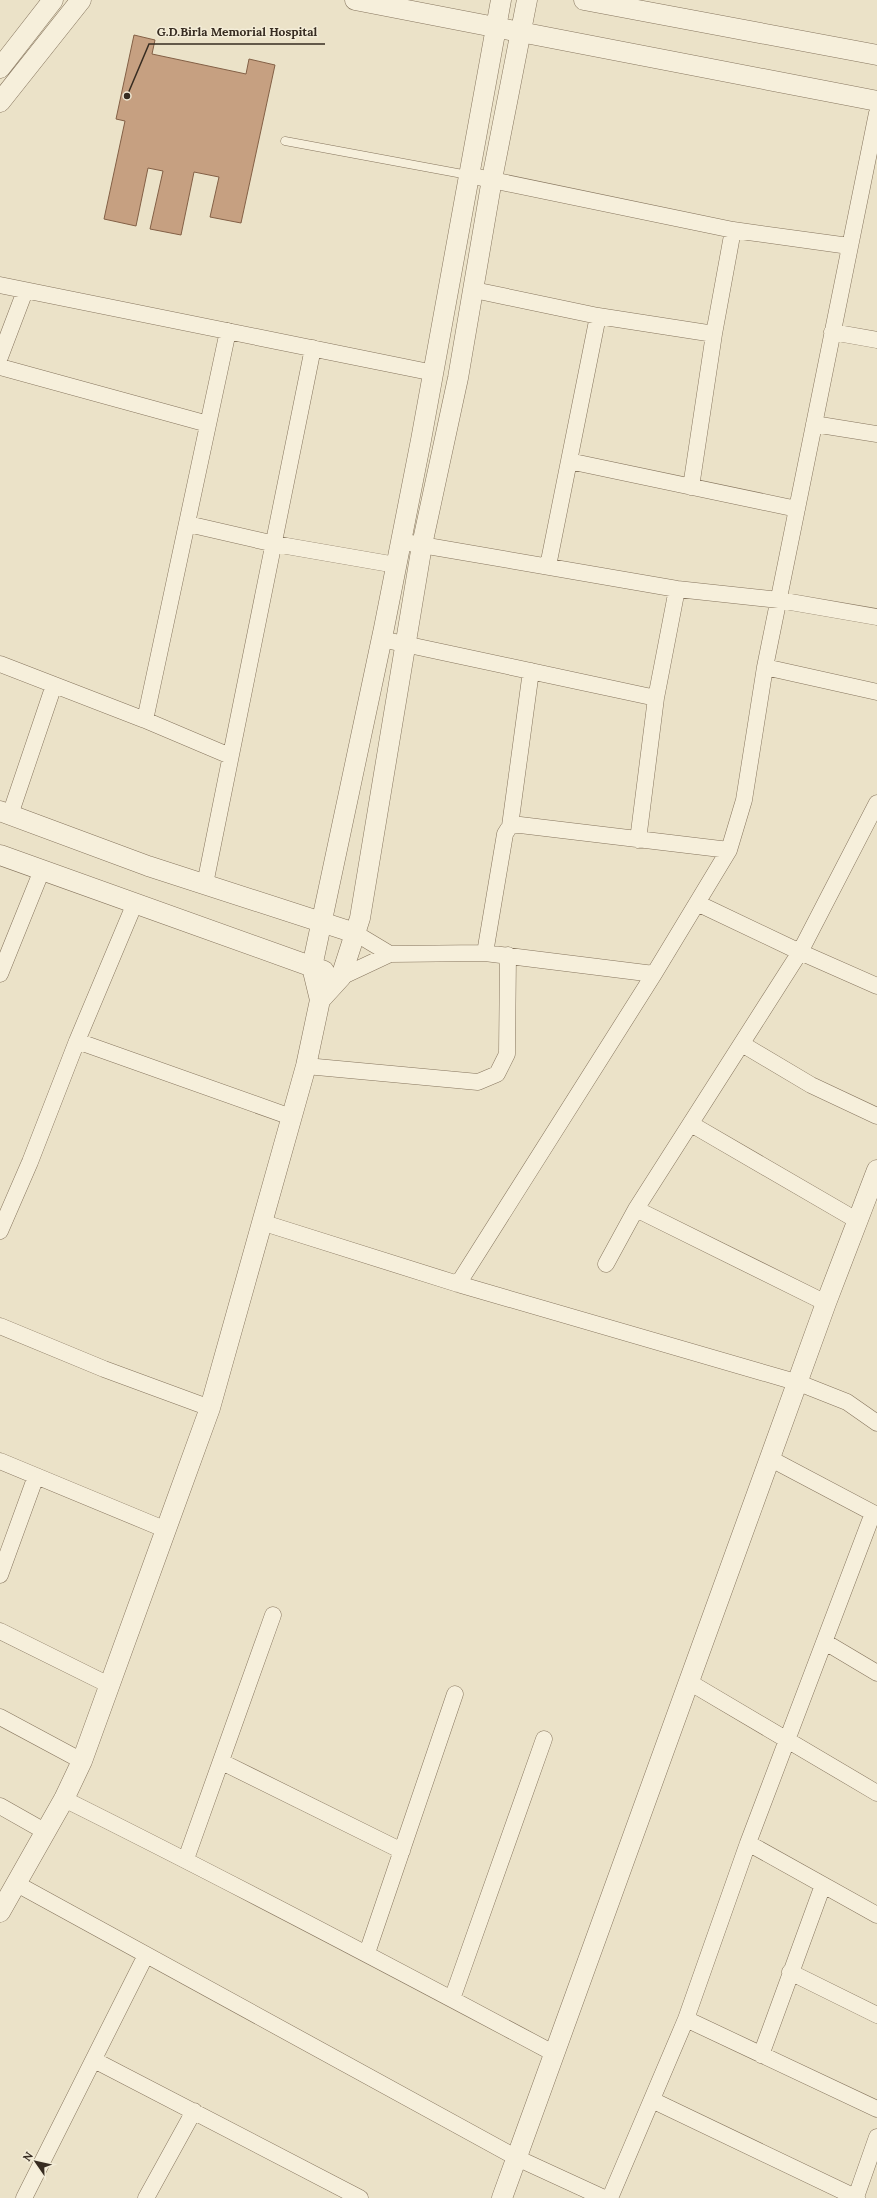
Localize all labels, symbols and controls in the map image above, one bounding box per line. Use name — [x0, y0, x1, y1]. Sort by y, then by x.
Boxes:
callout: G.D.Birla Memorial Hospital — [149, 20, 325, 44]
text: G.D.Birla Memorial Hospital — [157, 24, 318, 39]
north arrow — [16, 2142, 56, 2182]
text: N — [20, 2149, 36, 2164]

